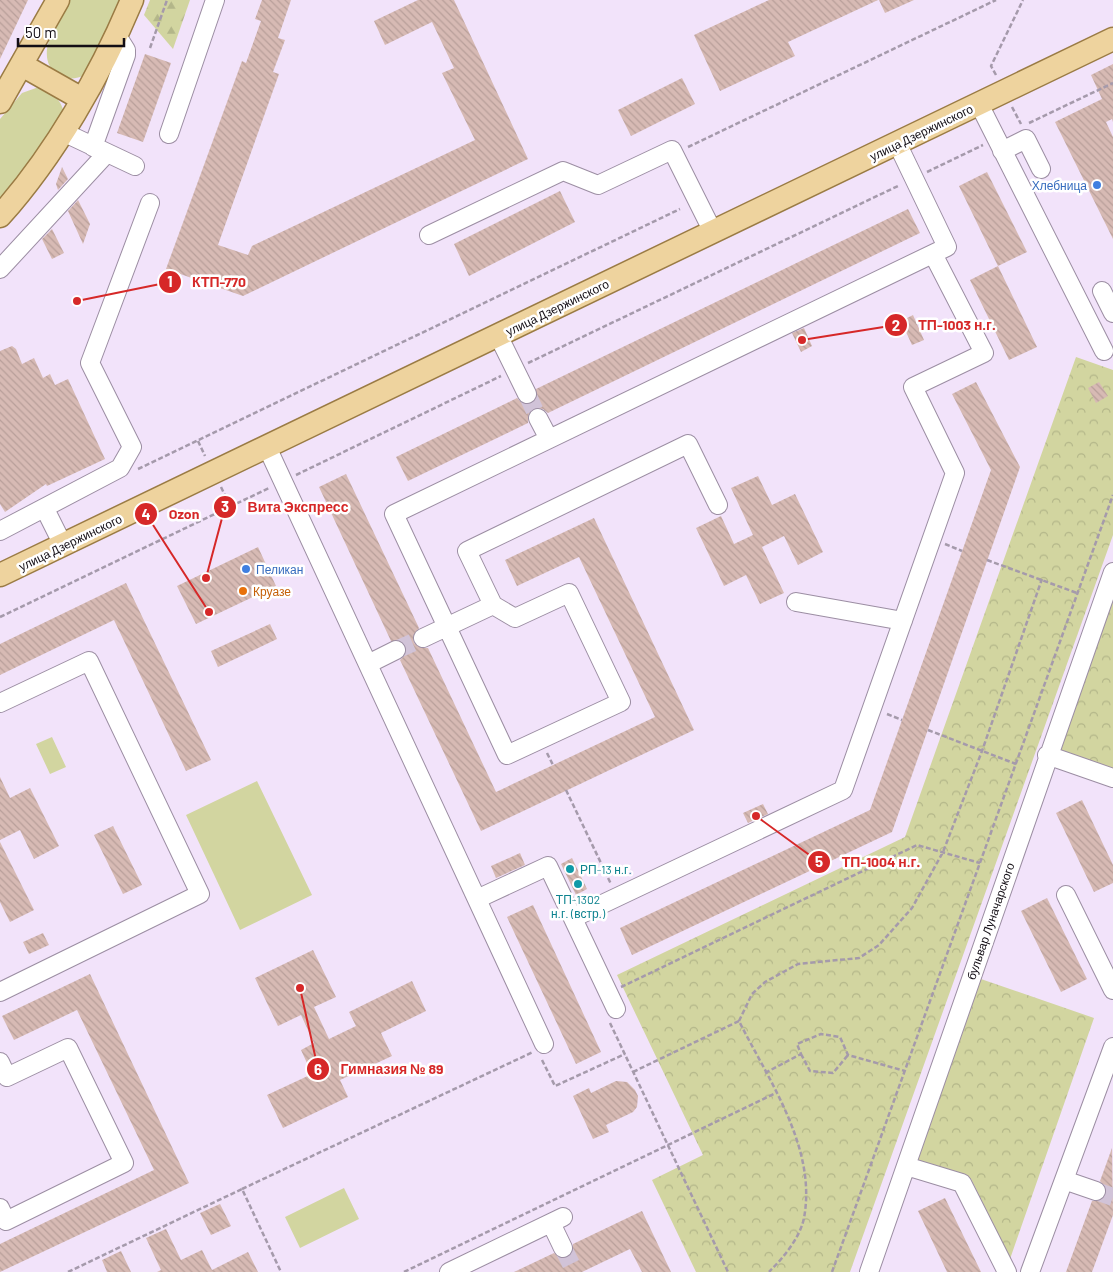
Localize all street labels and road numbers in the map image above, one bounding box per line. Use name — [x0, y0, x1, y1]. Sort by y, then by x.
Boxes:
street label: улица Дзержинского — [867, 101, 976, 164]
street label: улица Дзержинского — [503, 276, 612, 339]
street label: улица Дзержинского — [16, 511, 125, 574]
street label: бульвар Луначарского — [963, 860, 1018, 982]

